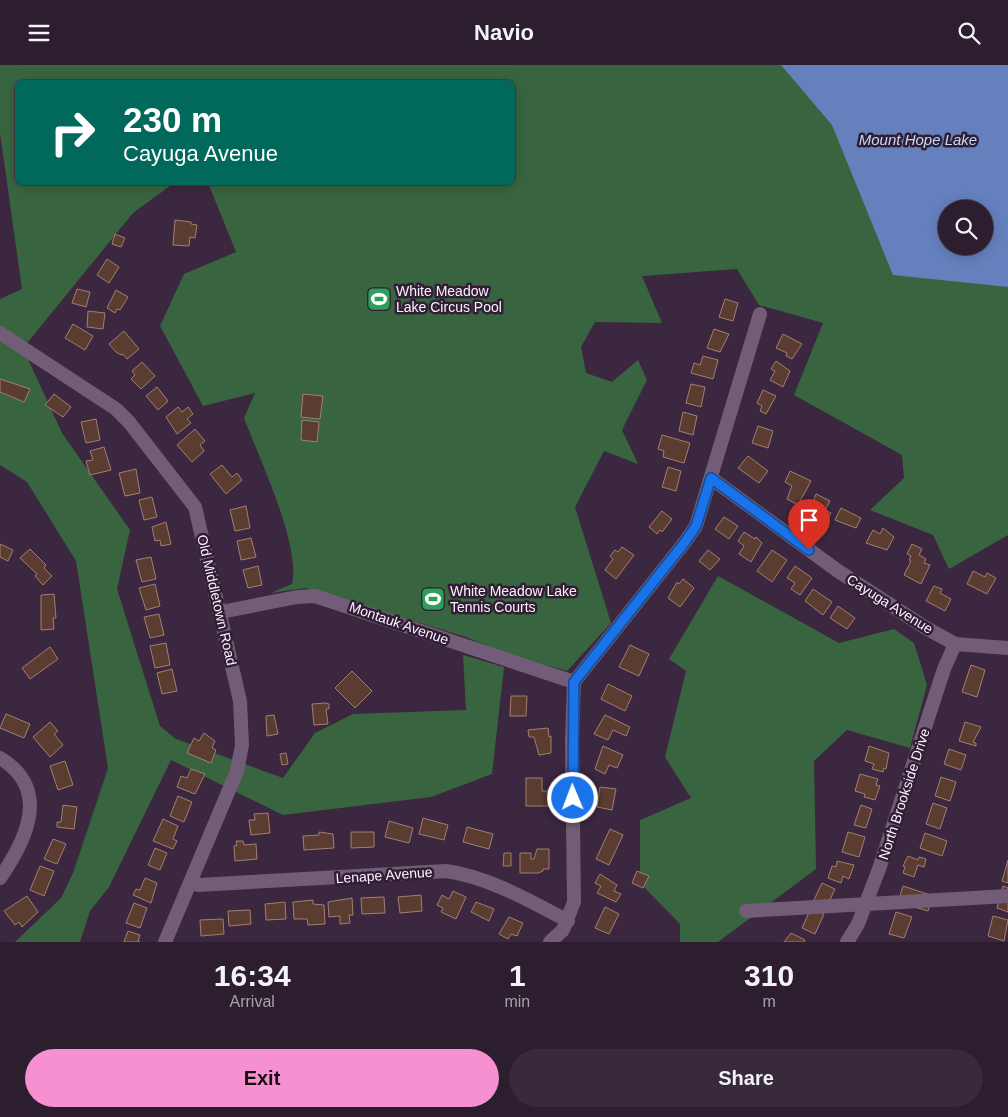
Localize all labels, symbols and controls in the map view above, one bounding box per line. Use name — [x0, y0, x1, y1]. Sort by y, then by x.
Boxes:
icon: menu — [25, 19, 53, 47]
icon: search — [955, 19, 983, 47]
text: Navio — [474, 20, 534, 45]
icon: right — [40, 100, 105, 165]
text: 230 m — [123, 100, 222, 139]
water label: Mount Hope Lake — [859, 131, 977, 148]
text: Cayuga Avenue — [123, 141, 278, 166]
map controls — [938, 200, 993, 255]
button: search — [938, 200, 993, 255]
place label: White Meadow Lake Circus Pool — [396, 283, 502, 315]
sports icon: White Meadow Lake Circus Pool — [366, 286, 392, 312]
pin — [788, 499, 830, 550]
icon: arrive — [795, 506, 823, 534]
street label: Old Middletown Road — [194, 533, 240, 667]
street label: Cayuga Avenue — [844, 571, 936, 637]
place label: White Meadow Lake Tennis Courts — [450, 583, 577, 615]
sports icon: White Meadow Lake Tennis Courts — [420, 586, 446, 612]
street label: Montauk Avenue — [347, 598, 451, 648]
street label: North Brookside Drive — [875, 726, 933, 862]
position arrow — [546, 771, 598, 823]
street label: Lenape Avenue — [335, 864, 433, 886]
text: 16:34 — [214, 959, 291, 992]
text: 1 — [509, 959, 526, 992]
text: 310 — [744, 959, 794, 992]
text: Arrival — [230, 993, 275, 1010]
text: min — [504, 993, 530, 1010]
text: m — [762, 993, 776, 1010]
button: Exit — [25, 1049, 499, 1107]
button: Share — [509, 1049, 983, 1107]

